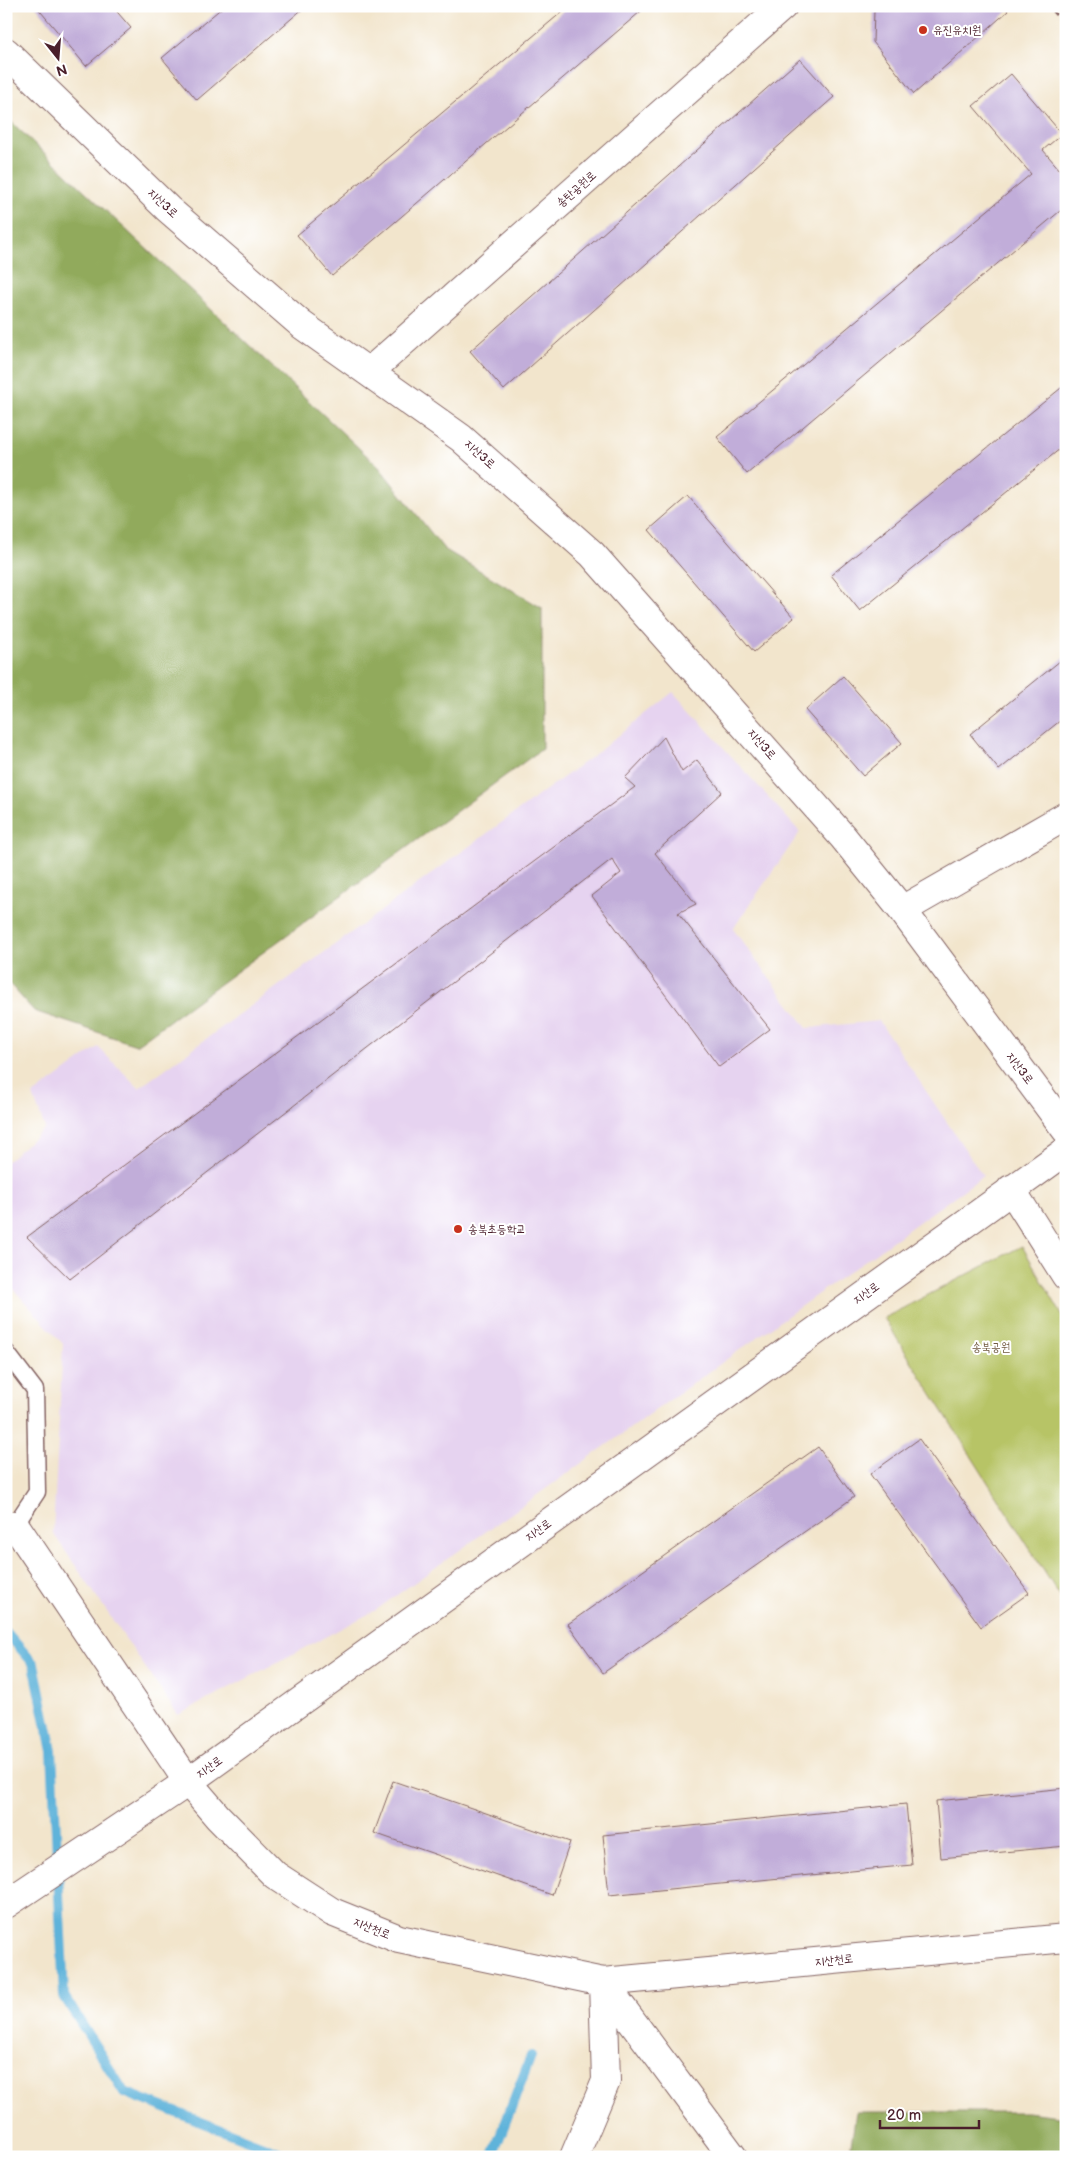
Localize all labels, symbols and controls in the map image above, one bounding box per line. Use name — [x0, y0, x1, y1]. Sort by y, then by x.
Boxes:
place label: 유진유치원 — [933, 23, 981, 38]
marker: 유진유치원 — [917, 24, 929, 36]
north arrow — [32, 32, 82, 82]
text: N — [54, 60, 69, 80]
street label: 송탄공원로 — [553, 168, 599, 211]
street label: 지산3로 — [144, 185, 181, 221]
street label: 지산3로 — [461, 437, 498, 472]
street label: 지산3로 — [744, 726, 779, 763]
street label: 지산3로 — [1003, 1049, 1037, 1087]
place label: 송북초등학교 — [468, 1222, 526, 1237]
marker: 송북초등학교 — [452, 1223, 464, 1235]
street label: 지산로 — [850, 1279, 882, 1308]
park label: 송북공원 — [972, 1340, 1010, 1355]
street label: 지산로 — [522, 1516, 554, 1545]
street label: 지산로 — [193, 1753, 225, 1782]
street label: 지산천로 — [351, 1914, 393, 1943]
street label: 지산천로 — [814, 1951, 854, 1970]
scale bar — [880, 2098, 978, 2130]
text: 20 m — [887, 2106, 921, 2125]

